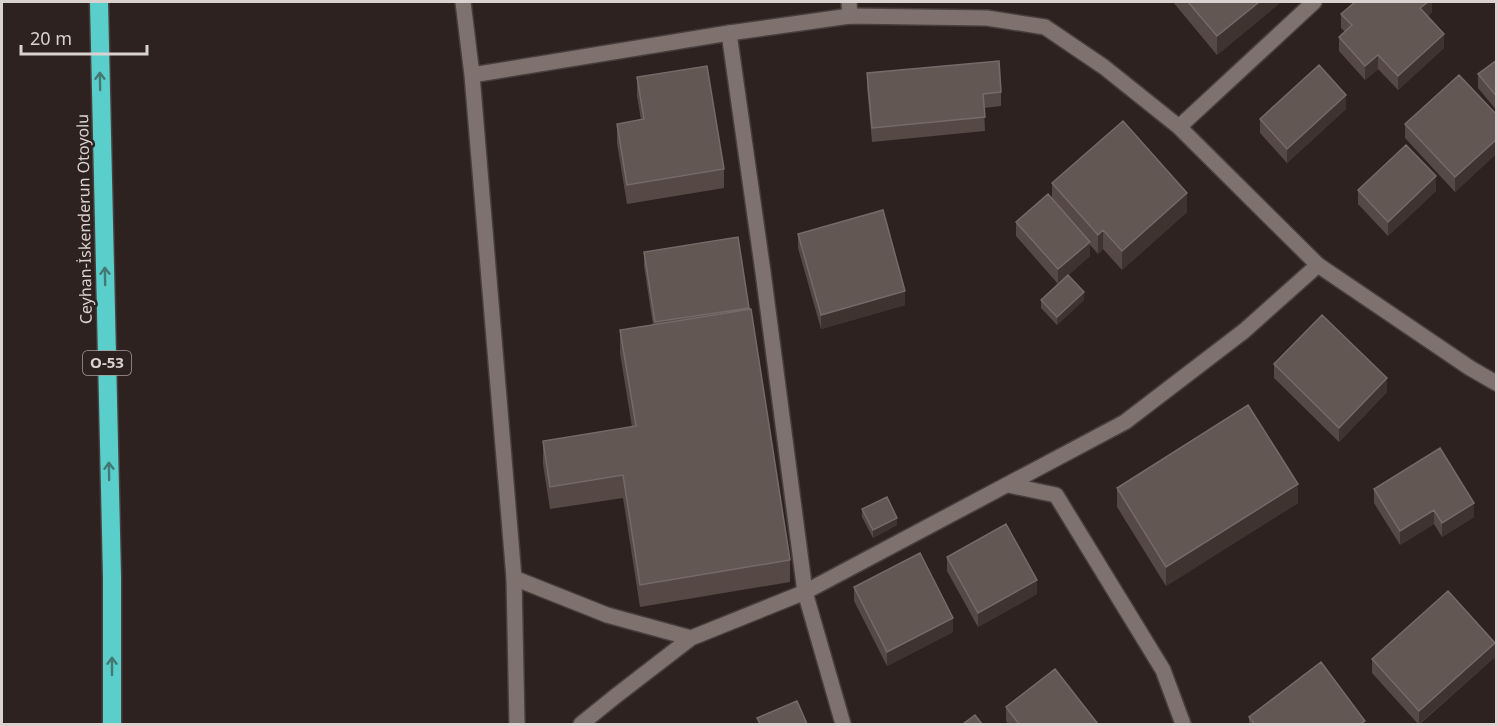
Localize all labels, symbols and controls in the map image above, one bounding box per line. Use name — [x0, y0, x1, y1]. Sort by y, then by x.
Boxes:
scale bar — [21, 18, 147, 56]
text: 20 m — [30, 26, 72, 50]
one-way arrow — [95, 72, 106, 92]
street label: Ceyhan-İskenderun Otoyolu — [71, 114, 97, 324]
one-way arrow — [99, 267, 111, 287]
road number: O-53 — [83, 351, 131, 375]
one-way arrow — [103, 462, 115, 482]
one-way arrow — [106, 657, 118, 677]

